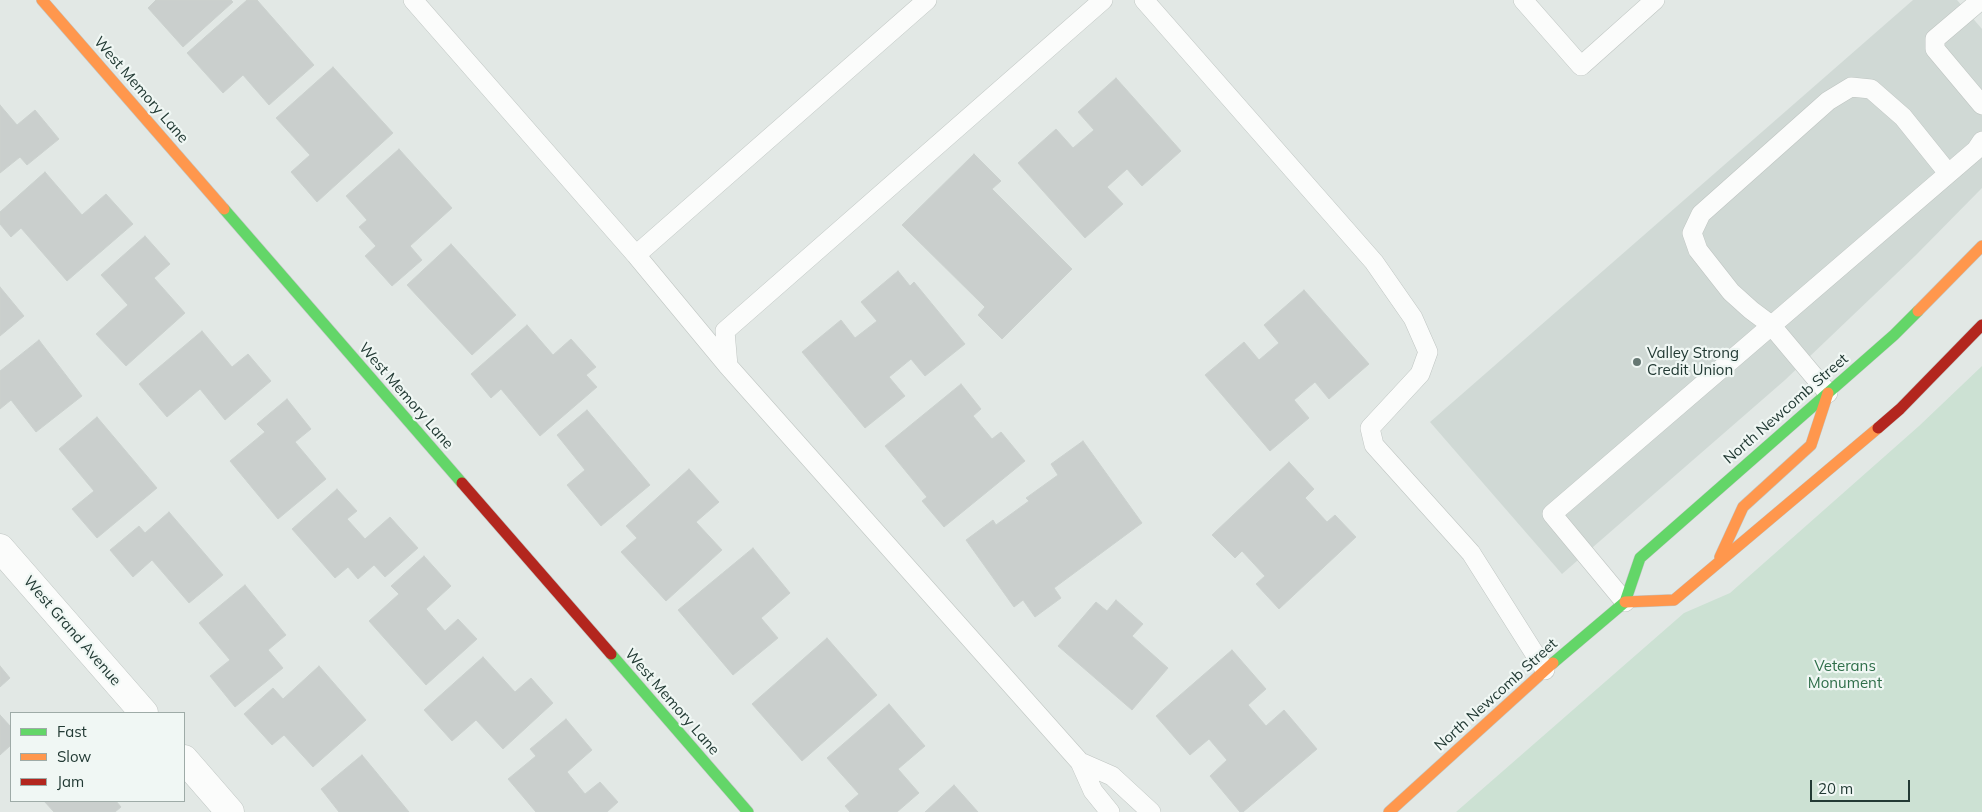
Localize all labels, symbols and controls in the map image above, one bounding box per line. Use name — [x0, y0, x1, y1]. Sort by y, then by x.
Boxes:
street label: West Memory Lane — [90, 33, 192, 147]
street label: West Memory Lane — [355, 339, 457, 453]
place label: Valley Strong Credit Union — [1647, 344, 1739, 379]
street label: North Newcomb Street — [1720, 350, 1852, 468]
marker: Valley Strong Credit Union — [1631, 356, 1643, 368]
street label: West Grand Avenue — [19, 572, 125, 690]
street label: North Newcomb Street — [1431, 635, 1561, 755]
street label: West Memory Lane — [621, 645, 723, 759]
park label: Veterans Monument — [1808, 657, 1882, 692]
legend — [10, 712, 185, 802]
text: Fast — [57, 722, 87, 741]
text: Slow — [57, 747, 91, 766]
scale bar — [1812, 770, 1912, 802]
text: Jam — [57, 772, 84, 791]
text: 20 m — [1818, 779, 1853, 798]

